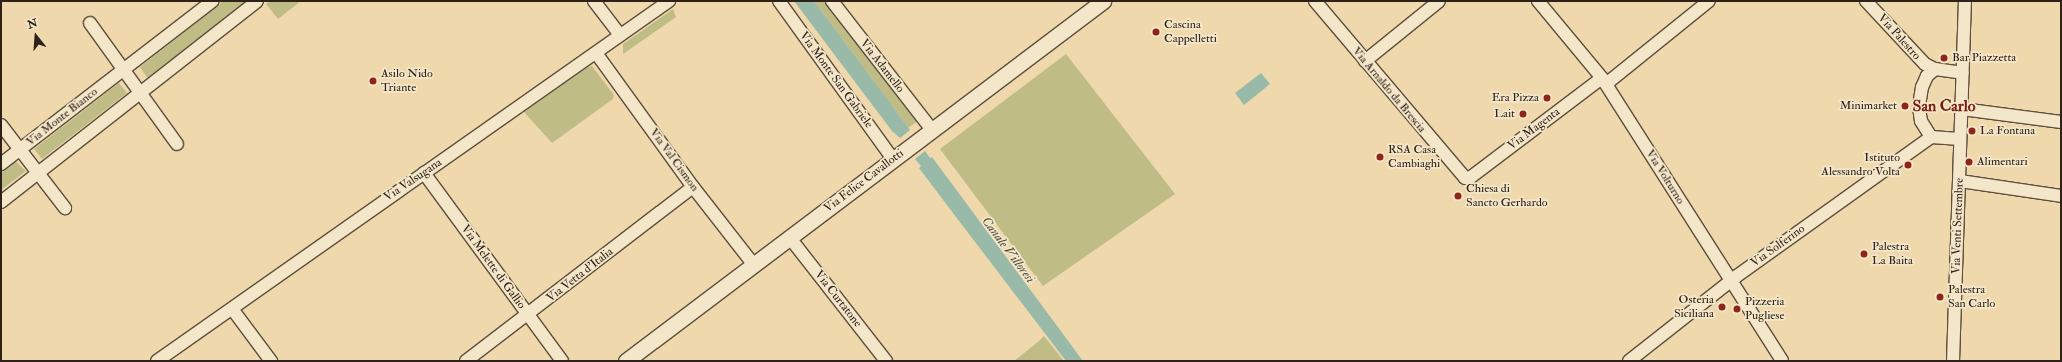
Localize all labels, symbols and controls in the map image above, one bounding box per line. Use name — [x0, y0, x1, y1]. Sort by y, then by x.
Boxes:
street label: Via Palestro — [1875, 11, 1923, 63]
north arrow — [16, 16, 56, 56]
text: N — [26, 16, 39, 32]
place label: Cascina Cappelletti — [1164, 18, 1217, 46]
marker: Cascina Cappelletti — [1151, 27, 1161, 37]
street label: Via Monte San Gabriele — [796, 29, 876, 131]
street label: Via Adamello — [857, 36, 907, 96]
street label: Via Arnaldo da Brescia — [1349, 44, 1429, 136]
place label: Bar Piazzetta — [1952, 51, 2016, 65]
marker: Bar Piazzetta — [1939, 53, 1949, 63]
place label: Asilo Nido Triante — [381, 67, 433, 95]
marker: Asilo Nido Triante — [368, 76, 378, 86]
street label: Via Monte Bianco — [24, 85, 100, 149]
place label: Era Pizza — [1492, 91, 1539, 105]
marker: Era Pizza — [1542, 93, 1552, 103]
district label: San Carlo — [1913, 96, 1975, 116]
place label: Minimarket — [1840, 99, 1897, 113]
marker: Minimarket — [1900, 101, 1910, 111]
street label: Via Magenta — [1505, 105, 1563, 153]
place label: Lait — [1494, 107, 1515, 121]
marker: Lait — [1518, 109, 1528, 119]
place label: La Fontana — [1980, 124, 2035, 138]
street label: Via Val Cismon — [646, 126, 702, 194]
marker: La Fontana — [1967, 126, 1977, 136]
place label: RSA Casa Cambiaghi — [1388, 143, 1440, 171]
street label: Via Felice Cavallotti — [821, 146, 907, 216]
street label: Via Volturno — [1643, 147, 1687, 207]
place label: Istituto Alessandro Volta — [1821, 151, 1900, 179]
marker: RSA Casa Cambiaghi — [1375, 152, 1385, 162]
street label: Via Valsugana — [381, 155, 445, 205]
place label: Alimentari — [1977, 155, 2028, 169]
marker: Alimentari — [1964, 157, 1974, 167]
marker: Istituto Alessandro Volta — [1903, 160, 1913, 170]
street label: Via Venti Settembre — [1949, 178, 1967, 274]
place label: Chiesa di Sancto Gerhardo — [1466, 182, 1548, 210]
marker: Chiesa di Sancto Gerhardo — [1453, 191, 1463, 201]
water label: Canale Villoresi — [978, 214, 1038, 286]
street label: Via Melette di Gallio — [458, 222, 528, 312]
street label: Via Solferino — [1748, 222, 1808, 270]
place label: Palestra La Baita — [1872, 240, 1913, 268]
street label: Via Vetta d'Italia — [544, 245, 616, 305]
marker: Palestra La Baita — [1859, 249, 1869, 259]
street label: Via Curtatone — [811, 268, 865, 330]
place label: Palestra San Carlo — [1948, 283, 1995, 311]
marker: Palestra San Carlo — [1935, 292, 1945, 302]
place label: Osteria Siciliana — [1674, 293, 1714, 321]
place label: Pizzeria Pugliese — [1745, 295, 1784, 323]
marker: Osteria Siciliana — [1717, 302, 1727, 312]
marker: Pizzeria Pugliese — [1732, 304, 1742, 314]

